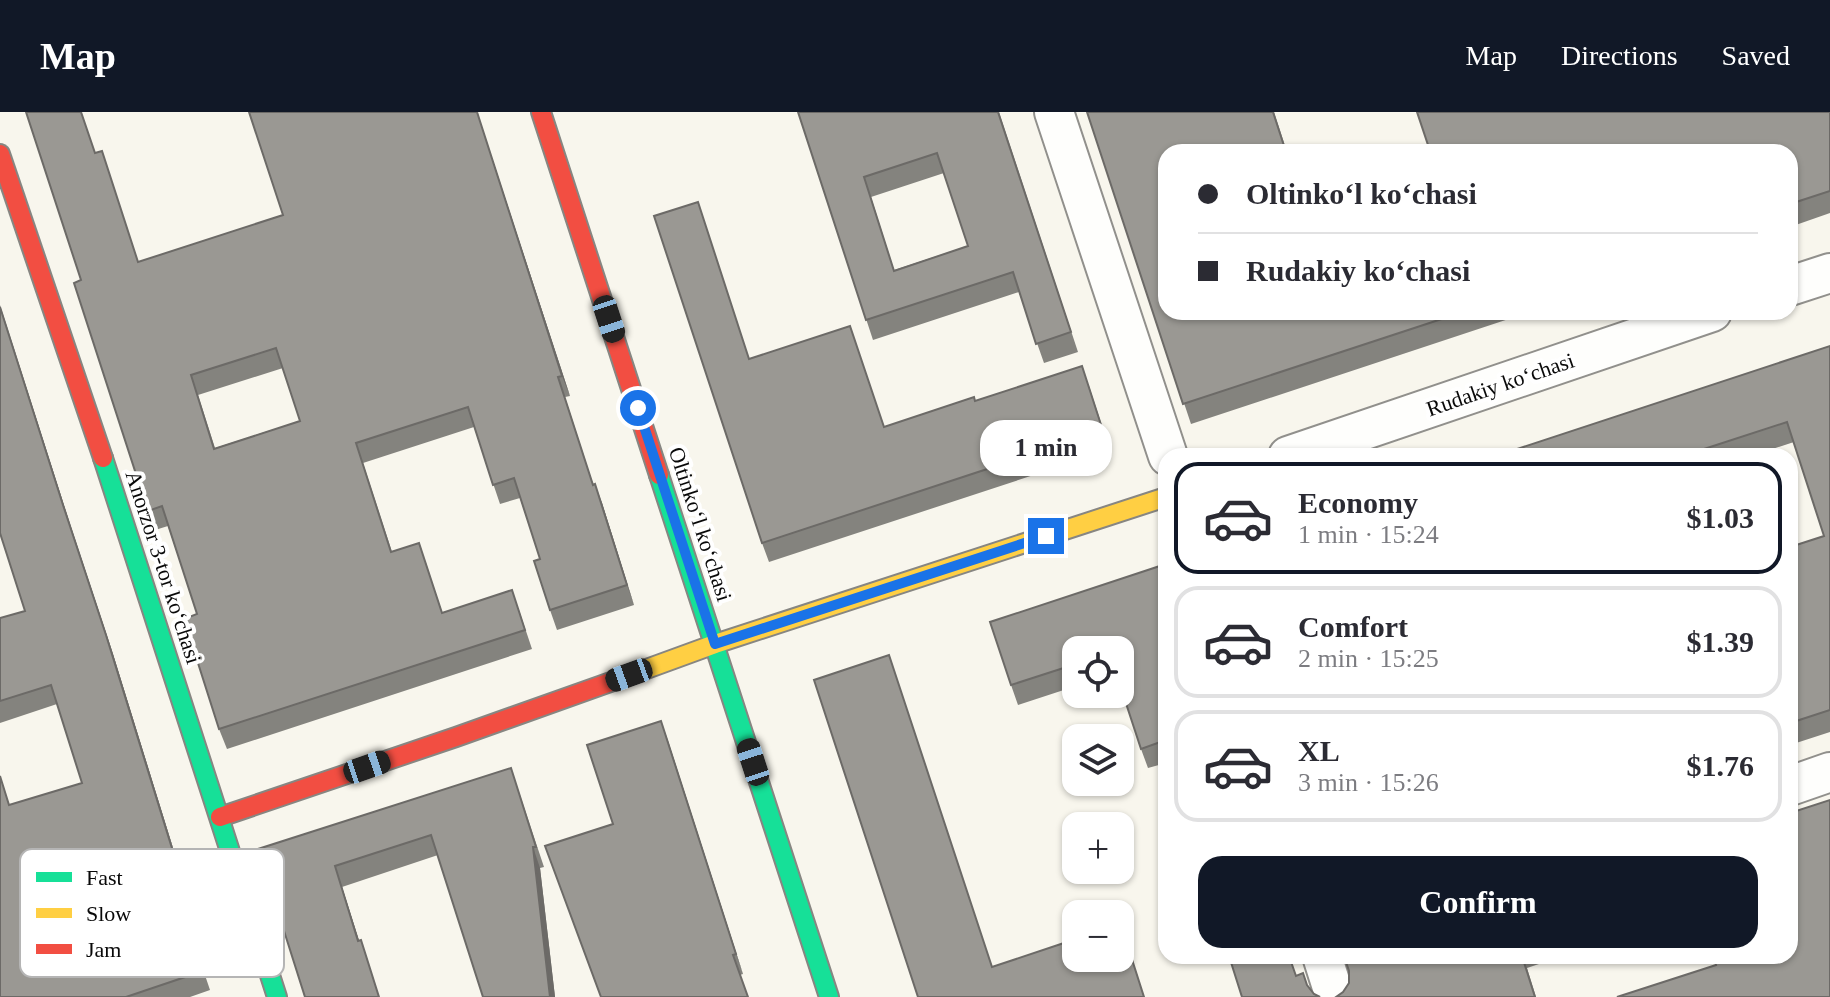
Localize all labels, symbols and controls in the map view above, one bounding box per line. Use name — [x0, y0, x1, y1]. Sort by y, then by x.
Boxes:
text: Map — [40, 35, 116, 77]
text: Map — [1466, 40, 1517, 71]
text: Directions — [1561, 40, 1678, 71]
text: Saved — [1722, 40, 1790, 71]
text: Oltinkoʻl koʻchasi — [1246, 177, 1477, 210]
text: Rudakiy koʻchasi — [1246, 254, 1470, 287]
car — [590, 292, 628, 346]
street label: Rudakiy koʻchasi — [1423, 347, 1577, 421]
route start — [620, 390, 656, 426]
callout: 1 min — [980, 420, 1112, 476]
text: 1 min — [1015, 433, 1077, 462]
street label: Oltinkoʻl koʻchasi — [664, 444, 737, 604]
street label: Anorzor 3-tor koʻchasi — [120, 467, 207, 667]
icon: car — [1202, 482, 1274, 554]
text: Economy — [1298, 486, 1418, 519]
text: $1.03 — [1687, 501, 1754, 534]
route end — [1028, 518, 1064, 554]
text: 1 min · 15:24 — [1298, 520, 1439, 549]
icon: car — [1202, 606, 1274, 678]
text: Comfort — [1298, 610, 1408, 643]
text: $1.39 — [1687, 625, 1754, 658]
map controls — [1062, 636, 1134, 972]
button: locate — [1062, 636, 1134, 708]
text: 2 min · 15:25 — [1298, 644, 1439, 673]
car — [602, 656, 656, 694]
button: layers — [1062, 724, 1134, 796]
icon: car — [1202, 730, 1274, 802]
text: XL — [1298, 734, 1340, 767]
car — [734, 735, 772, 789]
car — [340, 748, 394, 786]
text: $1.76 — [1687, 749, 1754, 782]
text: 3 min · 15:26 — [1298, 768, 1439, 797]
button: + — [1062, 812, 1134, 884]
legend — [20, 849, 284, 977]
button: Confirm — [1198, 856, 1758, 948]
text: Fast — [86, 865, 123, 890]
button: − — [1062, 900, 1134, 972]
text: Slow — [86, 901, 131, 926]
text: Jam — [86, 937, 121, 962]

